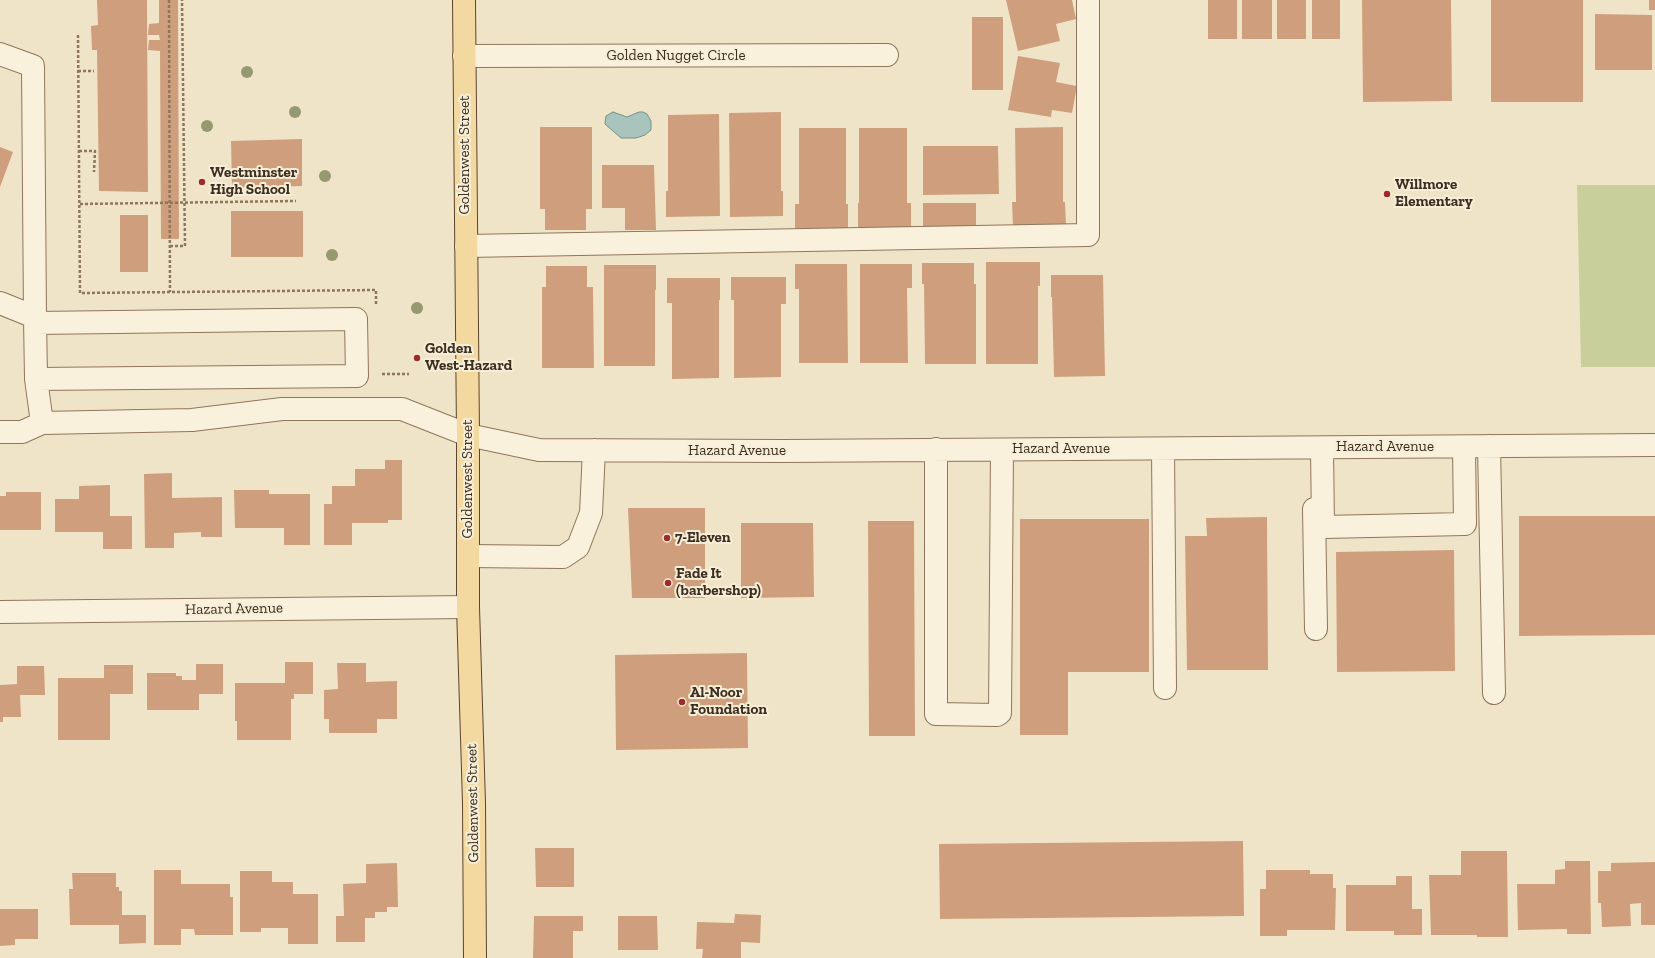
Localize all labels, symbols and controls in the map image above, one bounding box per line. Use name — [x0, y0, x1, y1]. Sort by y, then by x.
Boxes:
street label: Golden Nugget Circle — [606, 47, 746, 65]
street label: Goldenwest Street — [456, 95, 474, 215]
place label: Westminster High School — [210, 164, 297, 199]
place label: Willmore Elementary — [1395, 176, 1473, 211]
marker: Westminster High School — [197, 177, 207, 187]
marker: Willmore Elementary — [1382, 189, 1392, 199]
place label: Golden West-Hazard — [425, 340, 512, 375]
marker: Golden West-Hazard — [412, 353, 422, 363]
street label: Goldenwest Street — [459, 419, 477, 539]
street label: Hazard Avenue — [1336, 438, 1434, 456]
street label: Hazard Avenue — [1012, 440, 1110, 458]
street label: Hazard Avenue — [688, 442, 786, 460]
place label: 7-Eleven — [675, 529, 731, 547]
marker: 7-Eleven — [662, 533, 672, 543]
place label: Fade It (barbershop) — [676, 565, 761, 600]
marker: Fade It (barbershop) — [663, 578, 673, 588]
street label: Hazard Avenue — [185, 599, 283, 619]
place label: Al-Noor Foundation — [690, 684, 767, 719]
marker: Al-Noor Foundation — [677, 697, 687, 707]
street label: Goldenwest Street — [463, 743, 483, 863]

